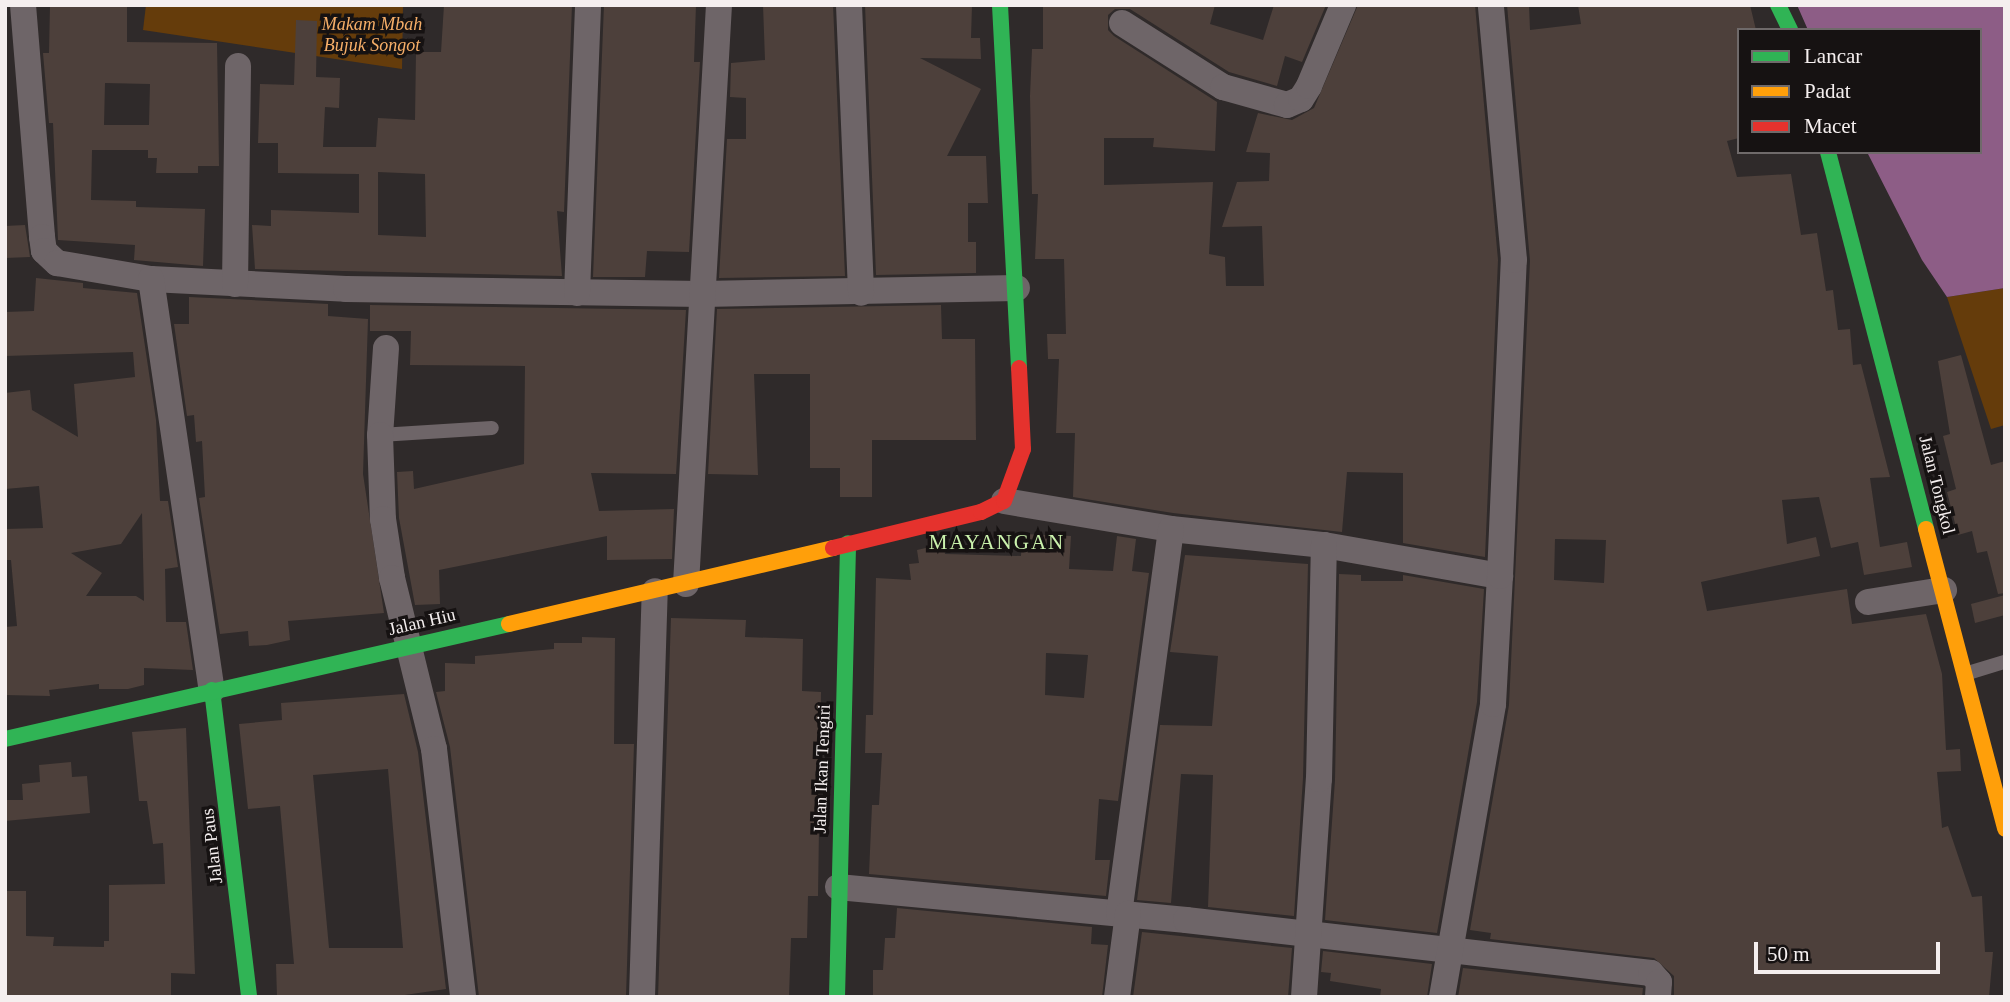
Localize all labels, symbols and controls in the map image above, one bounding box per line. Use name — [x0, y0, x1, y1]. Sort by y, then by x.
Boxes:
park label: Makam Mbah Bujuk Songot — [322, 14, 422, 56]
legend — [1737, 28, 1982, 154]
text: Lancar — [1804, 44, 1862, 68]
text: Padat — [1804, 79, 1851, 103]
text: Macet — [1804, 114, 1856, 138]
street label: Jalan Tongkol — [1914, 433, 1960, 537]
district label: MAYANGAN — [930, 529, 1064, 555]
street label: Jalan Hiu — [386, 604, 458, 640]
street label: Jalan Ikan Tengiri — [809, 704, 835, 834]
street label: Jalan Paus — [197, 807, 227, 885]
scale bar — [1758, 928, 1944, 972]
text: 50 m — [1767, 942, 1810, 966]

